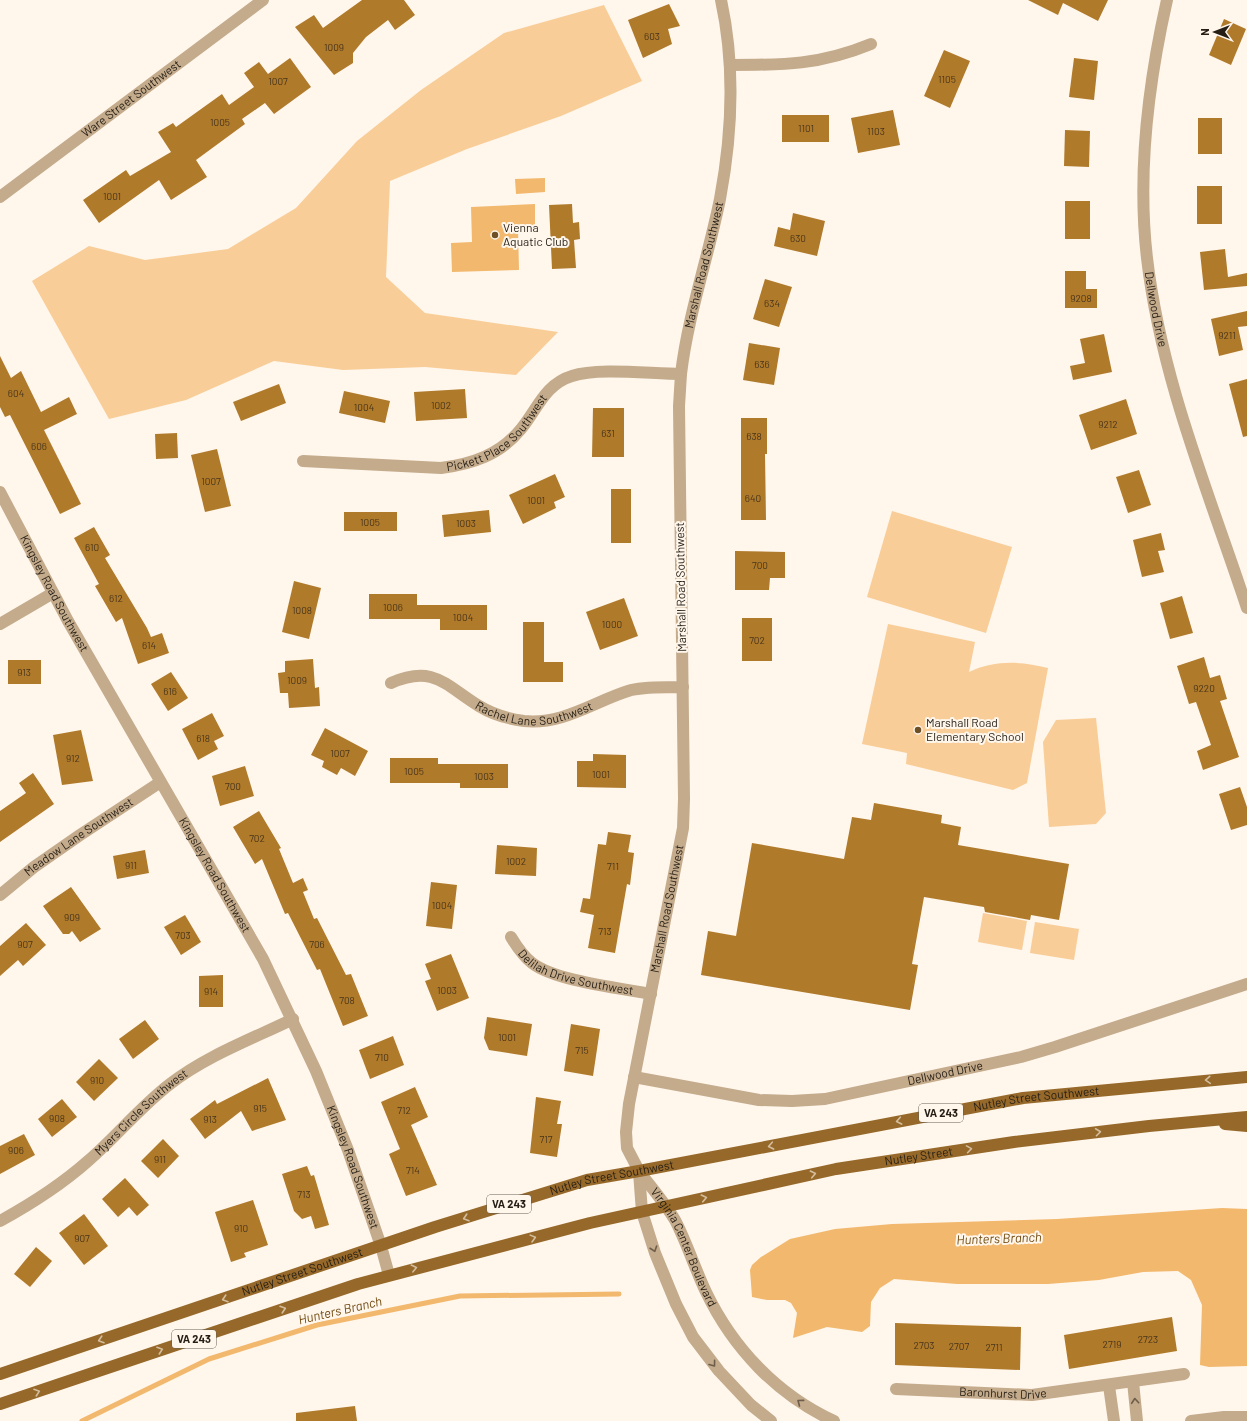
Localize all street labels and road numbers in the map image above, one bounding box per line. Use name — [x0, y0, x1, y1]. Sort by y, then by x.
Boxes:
street label: Ware Street Southwest — [78, 56, 183, 139]
street label: Marshall Road Southwest — [681, 200, 725, 329]
street label: Dellwood Drive — [1143, 270, 1171, 348]
street label: Pickett Place Southwest — [445, 391, 549, 473]
street label: Marshall Road Southwest — [672, 522, 688, 652]
street label: Kingsley Road Southwest — [18, 532, 92, 654]
street label: Rachel Lane Southwest — [473, 694, 595, 710]
street label: Meadow Lane Southwest — [21, 794, 135, 878]
street label: Kingsley Road Southwest — [177, 814, 254, 934]
street label: Marshall Road Southwest — [647, 843, 686, 974]
street label: Delilah Drive Southwest — [516, 946, 635, 997]
street label: Dellwood Drive — [906, 1057, 984, 1087]
street label: Myers Circle Southwest — [91, 1066, 190, 1158]
street label: Nutley Street Southwest — [972, 1083, 1100, 1113]
street label: Kingsley Road Southwest — [325, 1103, 383, 1231]
road number: VA 243 — [919, 1104, 963, 1122]
street label: Nutley Street — [884, 1143, 954, 1168]
street label: Nutley Street Southwest — [548, 1157, 675, 1197]
street label: Virginia Center Boulevard — [648, 1184, 720, 1309]
road number: VA 243 — [487, 1195, 531, 1213]
street label: Nutley Street Southwest — [240, 1244, 364, 1298]
road number: VA 243 — [172, 1330, 216, 1348]
street label: Baronhurst Drive — [959, 1384, 1047, 1401]

